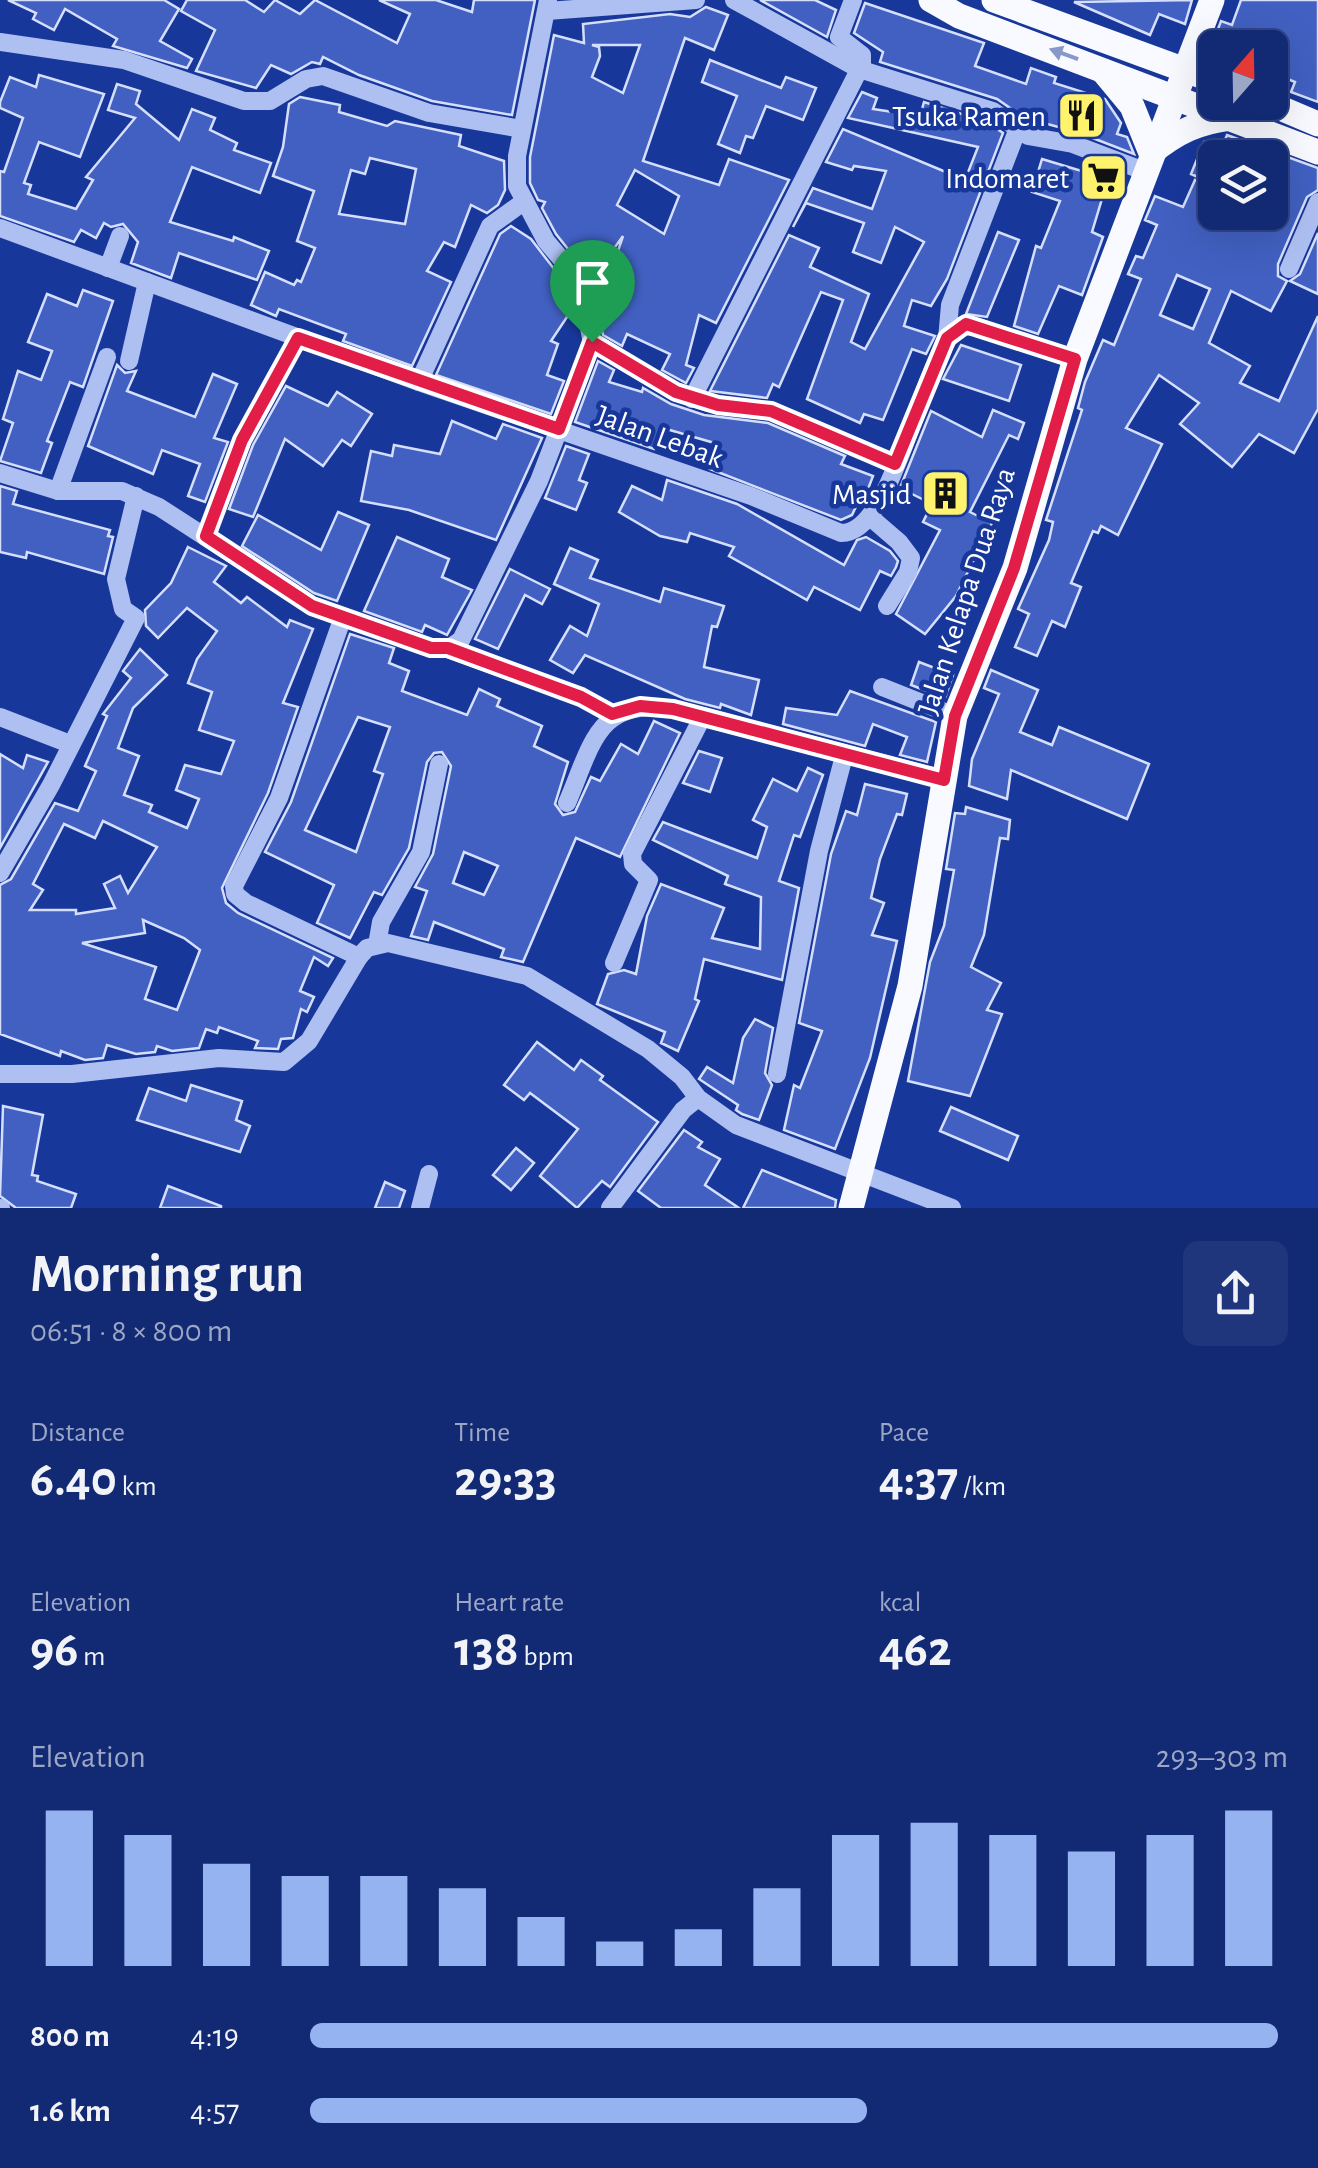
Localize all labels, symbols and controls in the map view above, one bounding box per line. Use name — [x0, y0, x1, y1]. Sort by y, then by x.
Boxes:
north arrow — [1198, 30, 1288, 120]
map controls — [1198, 30, 1288, 230]
one-way arrow — [1048, 46, 1078, 61]
restaurant icon: Tsuka Ramen — [1055, 90, 1107, 142]
place label: Tsuka Ramen — [892, 102, 1046, 132]
button: layers — [1198, 140, 1288, 230]
supermarket icon: Indomaret — [1078, 152, 1130, 204]
place label: Indomaret — [945, 164, 1069, 194]
pin — [550, 240, 635, 343]
icon: arrive — [565, 255, 620, 310]
street label: Jalan Lebak — [592, 400, 727, 474]
street label: Jalan Kelapa Dua Raya — [913, 464, 1021, 719]
building icon: Masjid — [920, 468, 972, 520]
place label: Masjid — [832, 480, 911, 510]
button: share — [1183, 1241, 1288, 1346]
text: Morning run — [30, 1247, 304, 1302]
text: 06:51 · 8 × 800 m — [30, 1315, 232, 1347]
text: Distance — [30, 1419, 125, 1447]
text: Time — [454, 1419, 510, 1447]
text: Pace — [879, 1419, 929, 1447]
text: 6.40 — [30, 1455, 117, 1505]
text: 29:33 — [454, 1455, 557, 1505]
text: 4:37 — [879, 1455, 958, 1505]
text: km — [117, 1473, 157, 1501]
text: /km — [958, 1473, 1006, 1501]
text: Elevation — [30, 1589, 131, 1617]
text: Heart rate — [454, 1589, 564, 1617]
text: kcal — [879, 1589, 921, 1617]
text: 96 — [30, 1625, 78, 1675]
text: 138 — [454, 1625, 519, 1675]
text: 462 — [879, 1625, 952, 1675]
text: m — [78, 1643, 105, 1671]
text: bpm — [519, 1643, 574, 1671]
text: Elevation — [30, 1741, 146, 1773]
text: 293–303 m — [1156, 1741, 1288, 1773]
text: 800 m — [30, 2020, 110, 2052]
text: 4:19 — [190, 2020, 239, 2052]
text: 1.6 km — [30, 2095, 111, 2127]
text: 4:57 — [190, 2095, 239, 2127]

